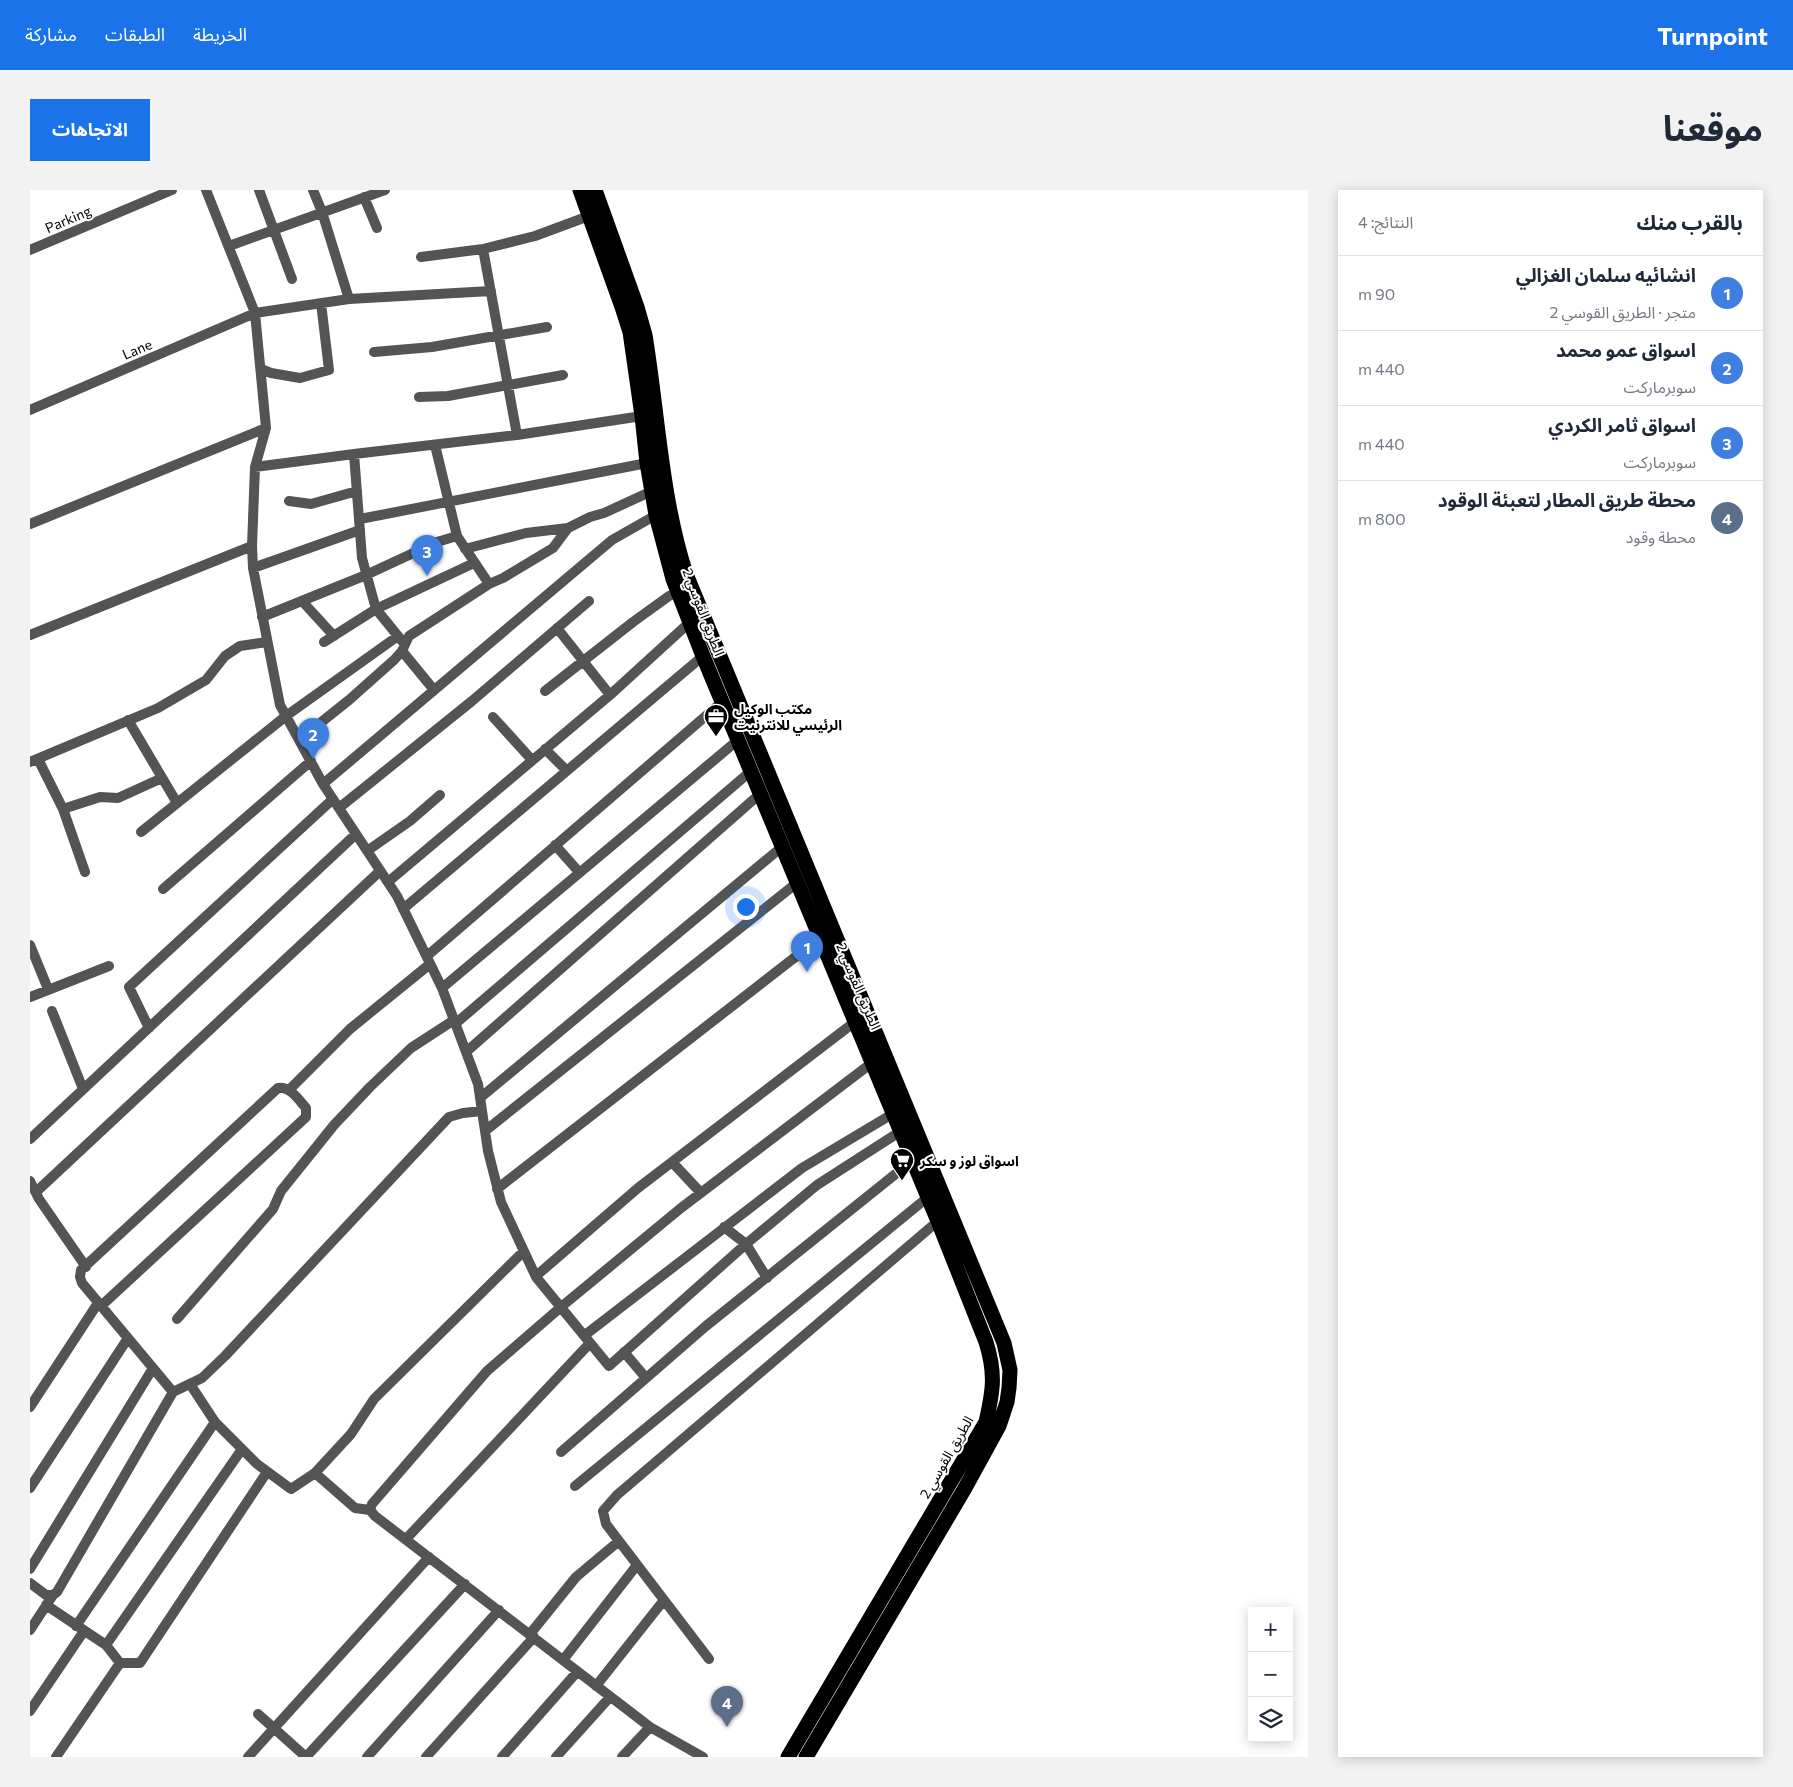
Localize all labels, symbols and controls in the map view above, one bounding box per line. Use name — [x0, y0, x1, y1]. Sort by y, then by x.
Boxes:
text: Turnpoint — [1657, 21, 1768, 50]
text: مشاركة — [25, 23, 77, 45]
text: الطبقات — [105, 23, 165, 45]
text: الخريطة — [193, 23, 247, 45]
button: الاتجاهات — [30, 99, 150, 161]
text: موقعنا — [1663, 105, 1763, 148]
street label: Parking — [42, 202, 94, 236]
text: بالقرب منك — [1637, 209, 1743, 234]
text: النتائج: 4 — [1358, 212, 1413, 231]
text: انشائيه سلمان الغزالي — [1516, 263, 1696, 286]
text: 90 m — [1358, 284, 1395, 303]
text: 1 — [1723, 284, 1731, 303]
text: متجر · الطريق القوسي 2 — [1550, 302, 1696, 321]
street label: Lane — [120, 335, 154, 363]
text: اسواق عمو محمد — [1556, 338, 1696, 361]
text: 440 m — [1358, 359, 1405, 378]
text: 2 — [1722, 359, 1732, 378]
text: سوبرماركت — [1624, 377, 1696, 396]
text: اسواق ثامر الكردي — [1548, 413, 1696, 436]
text: 440 m — [1358, 434, 1405, 453]
text: 3 — [1722, 434, 1732, 453]
text: سوبرماركت — [1624, 452, 1696, 471]
text: محطة طريق المطار لتعبئة الوقود — [1438, 488, 1696, 511]
text: 800 m — [1358, 509, 1406, 528]
text: 4 — [1722, 509, 1732, 528]
text: محطة وقود — [1626, 527, 1696, 546]
pin: 3 — [411, 535, 443, 576]
street label: الطريق القوسي 2 — [676, 566, 729, 659]
place label: مكتب الوكيل الرئيسي للانترنيت — [734, 700, 842, 736]
office icon: مكتب الوكيل الرئيسي للانترنيت — [703, 703, 729, 737]
pin: 2 — [297, 718, 329, 759]
your location — [733, 894, 759, 920]
pin: 1 — [791, 931, 823, 972]
street label: الطريق القوسي 2 — [830, 940, 885, 1033]
supermarket icon: اسواق لوز و سكر — [889, 1147, 915, 1181]
place label: اسواق لوز و سكر — [919, 1152, 1019, 1170]
street label: الطريق القوسي 2 — [916, 1413, 979, 1503]
map controls — [1248, 1607, 1293, 1742]
button: + — [1248, 1607, 1293, 1652]
button: − — [1248, 1652, 1293, 1697]
pin: 4 — [711, 1686, 743, 1727]
button: layers — [1248, 1697, 1293, 1742]

